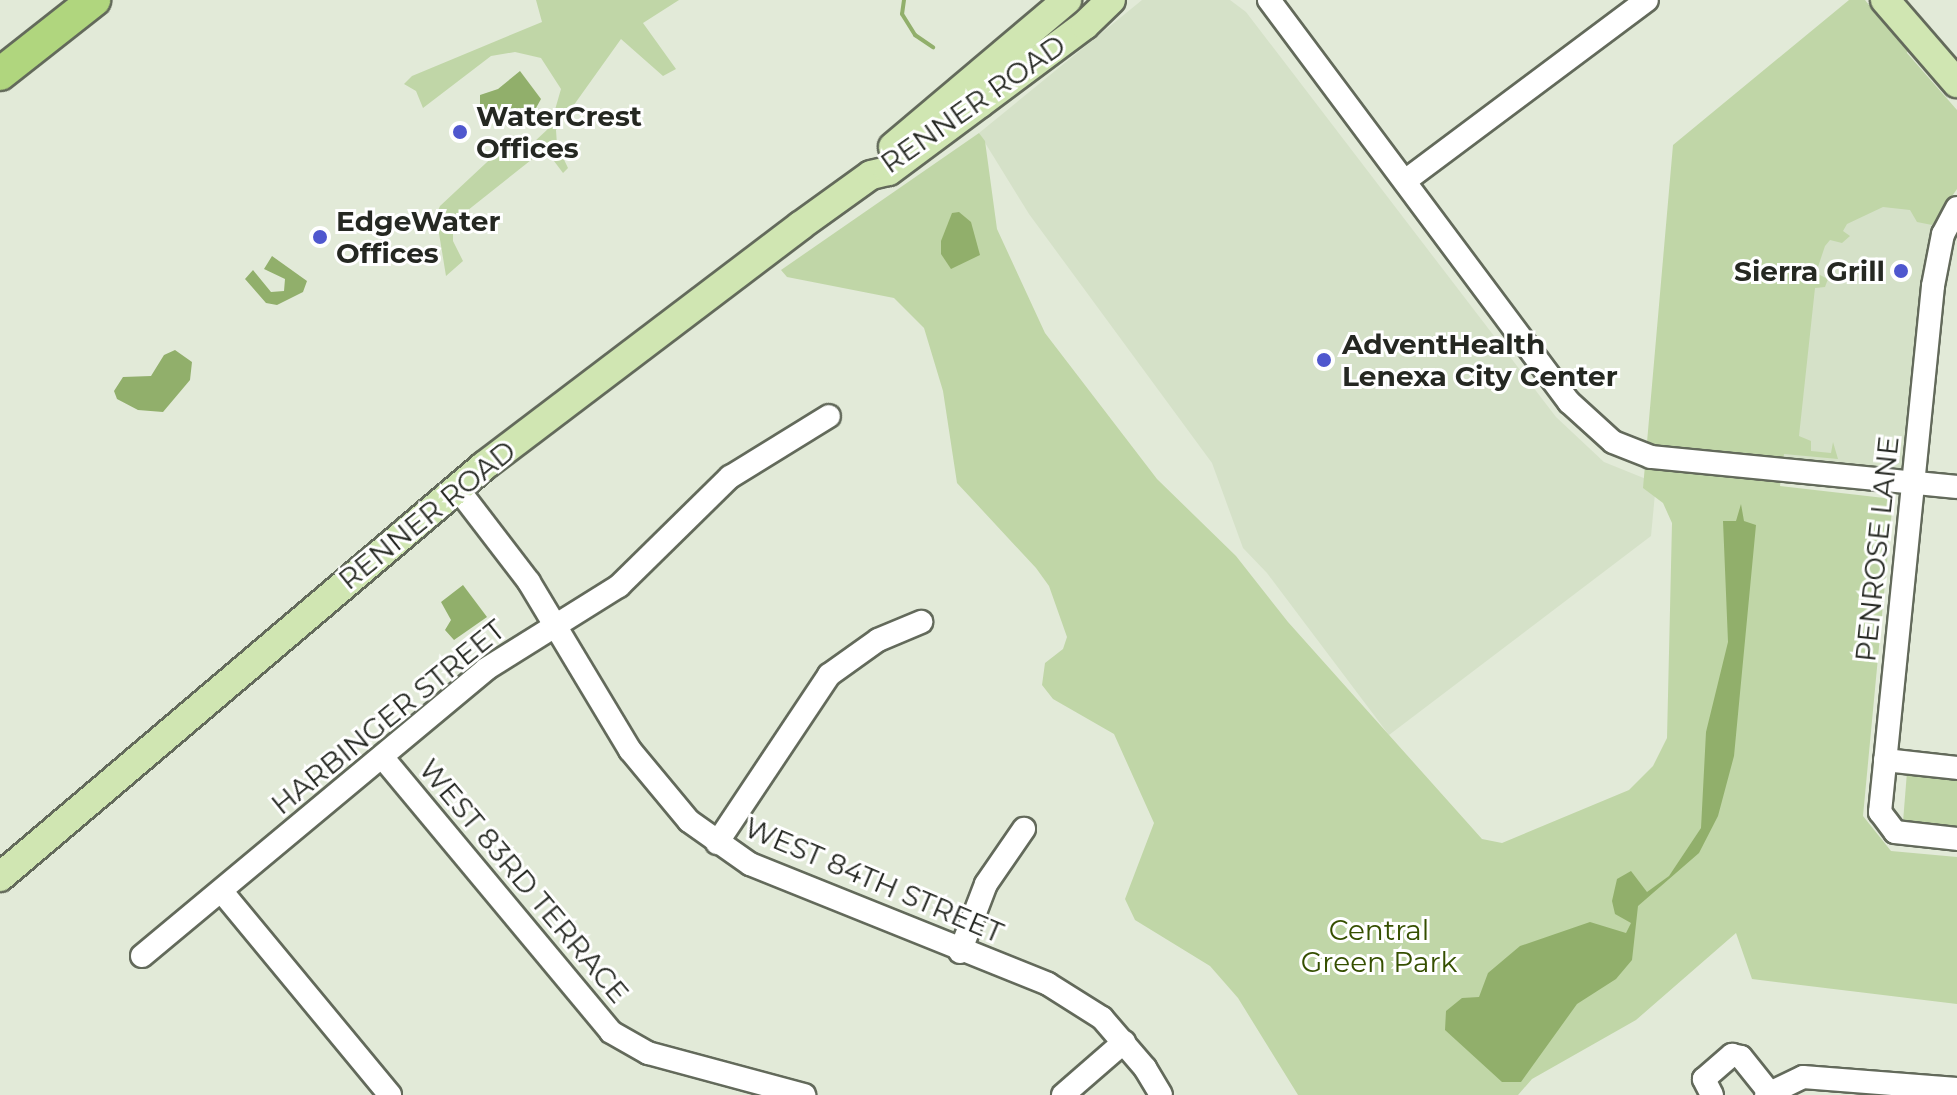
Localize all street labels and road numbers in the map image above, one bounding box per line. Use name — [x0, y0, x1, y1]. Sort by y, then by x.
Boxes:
street label: RENNER ROAD — [874, 28, 1072, 180]
street label: RENNER ROAD — [332, 434, 522, 596]
street label: PENROSE LANE — [1848, 435, 1906, 663]
street label: HARBINGER STREET — [265, 613, 511, 821]
street label: WEST 83RD TERRACE — [412, 752, 636, 1010]
street label: WEST 84TH STREET — [740, 810, 1008, 950]

